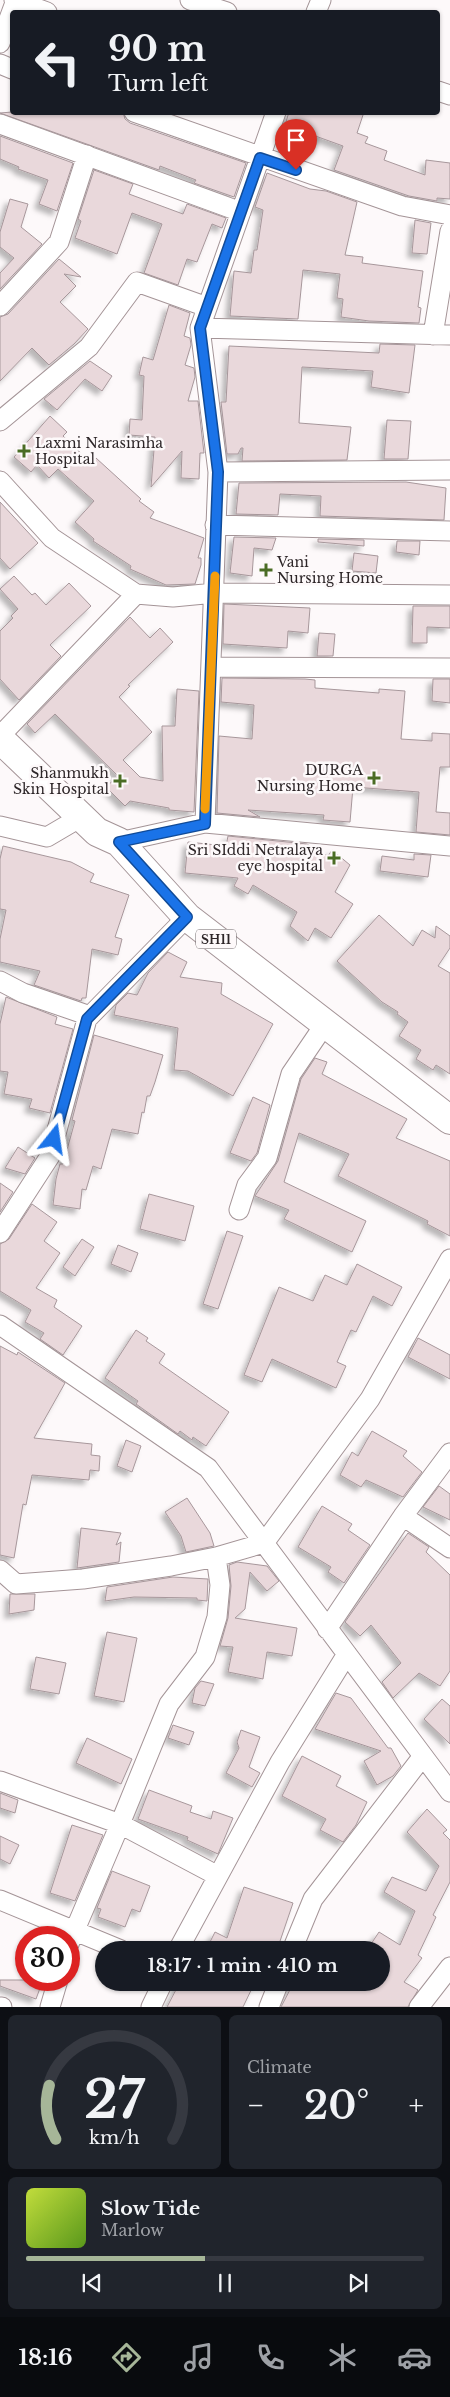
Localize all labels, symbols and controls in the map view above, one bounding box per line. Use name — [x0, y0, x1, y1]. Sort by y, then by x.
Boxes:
text: 90 m — [108, 27, 206, 70]
icon: left — [25, 30, 90, 95]
text: Turn left — [108, 70, 208, 97]
pin — [275, 119, 317, 170]
icon: arrive — [282, 126, 310, 154]
place label: Laxmi Narasimha Hospital — [35, 434, 163, 468]
marker: Laxmi Narasimha Hospital — [17, 444, 31, 458]
place label: Vani Nursing Home — [276, 553, 383, 587]
marker: Vani Nursing Home — [259, 563, 273, 577]
place label: DURGA Nursing Home — [257, 761, 363, 795]
place label: Shanmukh Skin Hospital — [13, 764, 109, 798]
marker: DURGA Nursing Home — [367, 771, 381, 785]
marker: Shanmukh Skin Hospital — [113, 774, 127, 788]
place label: Sri SIddi Netralaya eye hospital — [188, 841, 323, 875]
marker: Sri SIddi Netralaya eye hospital — [327, 851, 341, 865]
road number: SH11 — [196, 930, 236, 949]
position arrow — [27, 1112, 79, 1164]
speed limit sign: 30 — [15, 1926, 80, 1991]
text: 18:17 · 1 min · 410 m — [147, 1954, 338, 1977]
text: Climate — [247, 2057, 312, 2077]
text: 27 — [84, 2068, 146, 2132]
text: 20° — [304, 2082, 369, 2129]
text: − — [247, 2088, 265, 2123]
text: + — [409, 2088, 424, 2123]
text: km/h — [89, 2127, 140, 2149]
text: Slow Tide — [101, 2197, 200, 2220]
text: Marlow — [101, 2220, 164, 2240]
icon: previous — [78, 2269, 106, 2297]
icon: pause — [211, 2269, 239, 2297]
icon: next — [344, 2269, 372, 2297]
icon: directions — [109, 2340, 144, 2375]
icon: music — [181, 2340, 216, 2375]
icon: phone — [253, 2340, 288, 2375]
icon: climate — [325, 2340, 360, 2375]
icon: car — [397, 2340, 432, 2375]
text: 18:16 — [18, 2344, 73, 2371]

